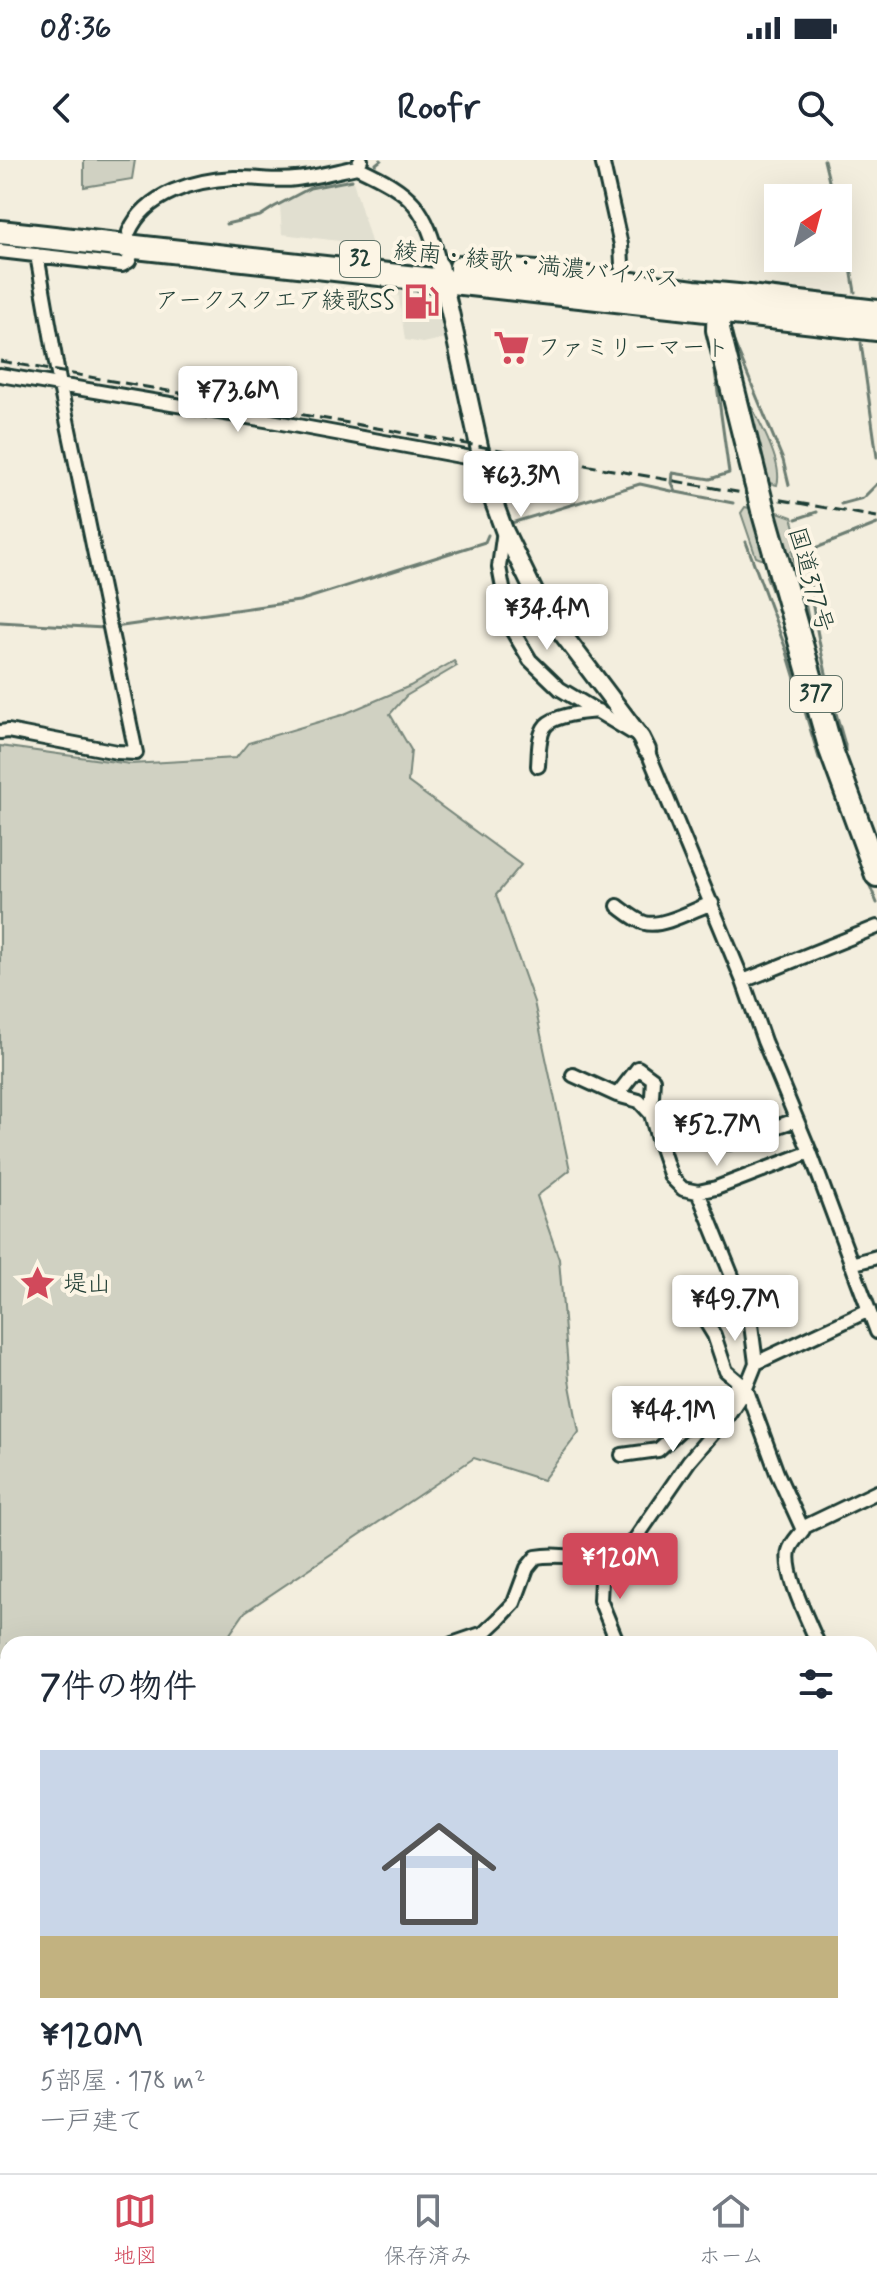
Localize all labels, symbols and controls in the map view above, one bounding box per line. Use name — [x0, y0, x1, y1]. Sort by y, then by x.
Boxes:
text: 08:36 — [40, 9, 111, 48]
text: Roofr — [397, 85, 480, 132]
icon: back — [40, 86, 84, 130]
icon: search — [793, 86, 837, 130]
north arrow — [764, 184, 852, 272]
map controls — [764, 184, 852, 272]
street label: 綾南・綾歌・満濃バイパス — [392, 236, 682, 296]
road number: 32 — [340, 241, 380, 277]
fuel station icon: アークスクエア綾歌SS — [402, 282, 440, 320]
place label: アークスクエア綾歌SS — [155, 286, 395, 317]
supermarket icon: ファミリーマート — [492, 329, 530, 367]
place label: ファミリーマート — [537, 333, 729, 364]
pin: ¥73.6M — [173, 366, 303, 434]
text: ¥73.6M — [196, 375, 280, 409]
pin: ¥63.3M — [456, 451, 586, 519]
text: ¥63.3M — [481, 460, 561, 494]
street label: 国道377号 — [780, 524, 840, 636]
pin: ¥34.4M — [482, 584, 612, 652]
text: ¥34.4M — [504, 593, 590, 627]
road number: 377 — [790, 676, 842, 712]
pin: ¥52.7M — [652, 1100, 782, 1168]
text: ¥52.7M — [673, 1109, 761, 1143]
place icon: 堤山 — [18, 1265, 56, 1303]
place label: 堤山 — [63, 1269, 111, 1300]
pin: ¥49.7M — [670, 1275, 800, 1343]
text: ¥49.7M — [690, 1284, 780, 1318]
pin: ¥44.1M — [608, 1386, 738, 1454]
text: ¥44.1M — [630, 1395, 716, 1429]
pin: ¥120M — [564, 1533, 676, 1601]
text: ¥120M — [581, 1542, 659, 1576]
icon: filters — [794, 1662, 838, 1706]
text: 7件の物件 — [40, 1665, 197, 1710]
icon: home — [367, 1802, 511, 1946]
text: ¥120M — [40, 2014, 143, 2059]
text: 5部屋 · 178 m² — [40, 2065, 206, 2099]
text: 一戸建て — [40, 2105, 144, 2139]
tab: 地図 — [113, 2189, 157, 2271]
tab: 保存済み — [384, 2189, 472, 2271]
tab: ホーム — [699, 2189, 764, 2271]

